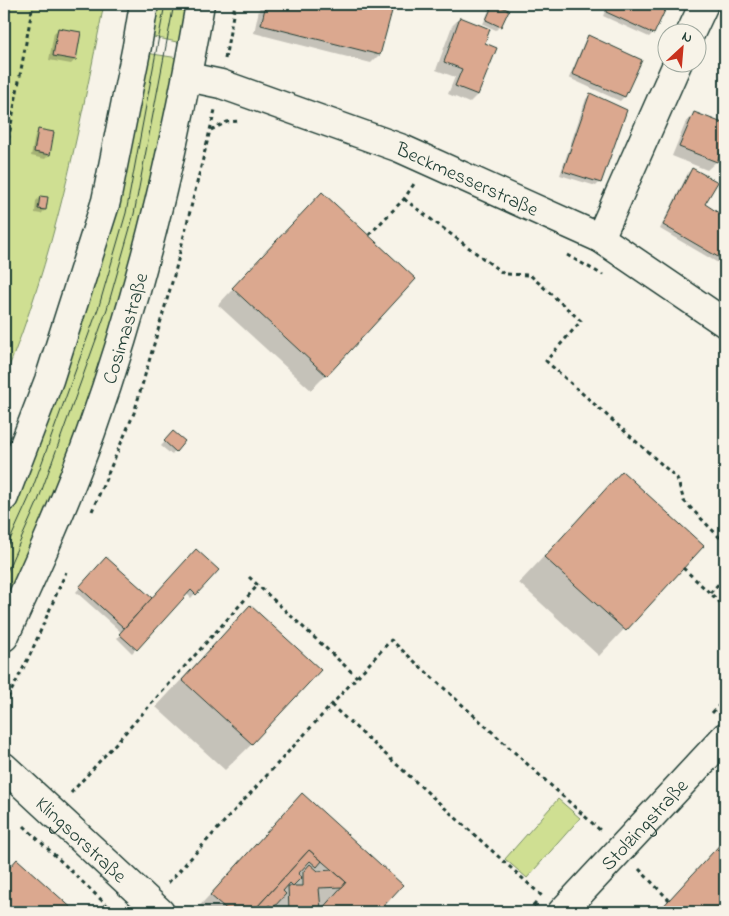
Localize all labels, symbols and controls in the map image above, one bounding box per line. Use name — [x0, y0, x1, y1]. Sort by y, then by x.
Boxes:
north arrow — [656, 22, 706, 72]
text: N — [678, 26, 696, 49]
street label: Beckmesserstraße — [390, 136, 543, 225]
street label: Cosimastraße — [96, 270, 157, 388]
street label: Stolzingstraße — [595, 773, 696, 879]
street label: Klingsorstraße — [28, 791, 132, 891]

